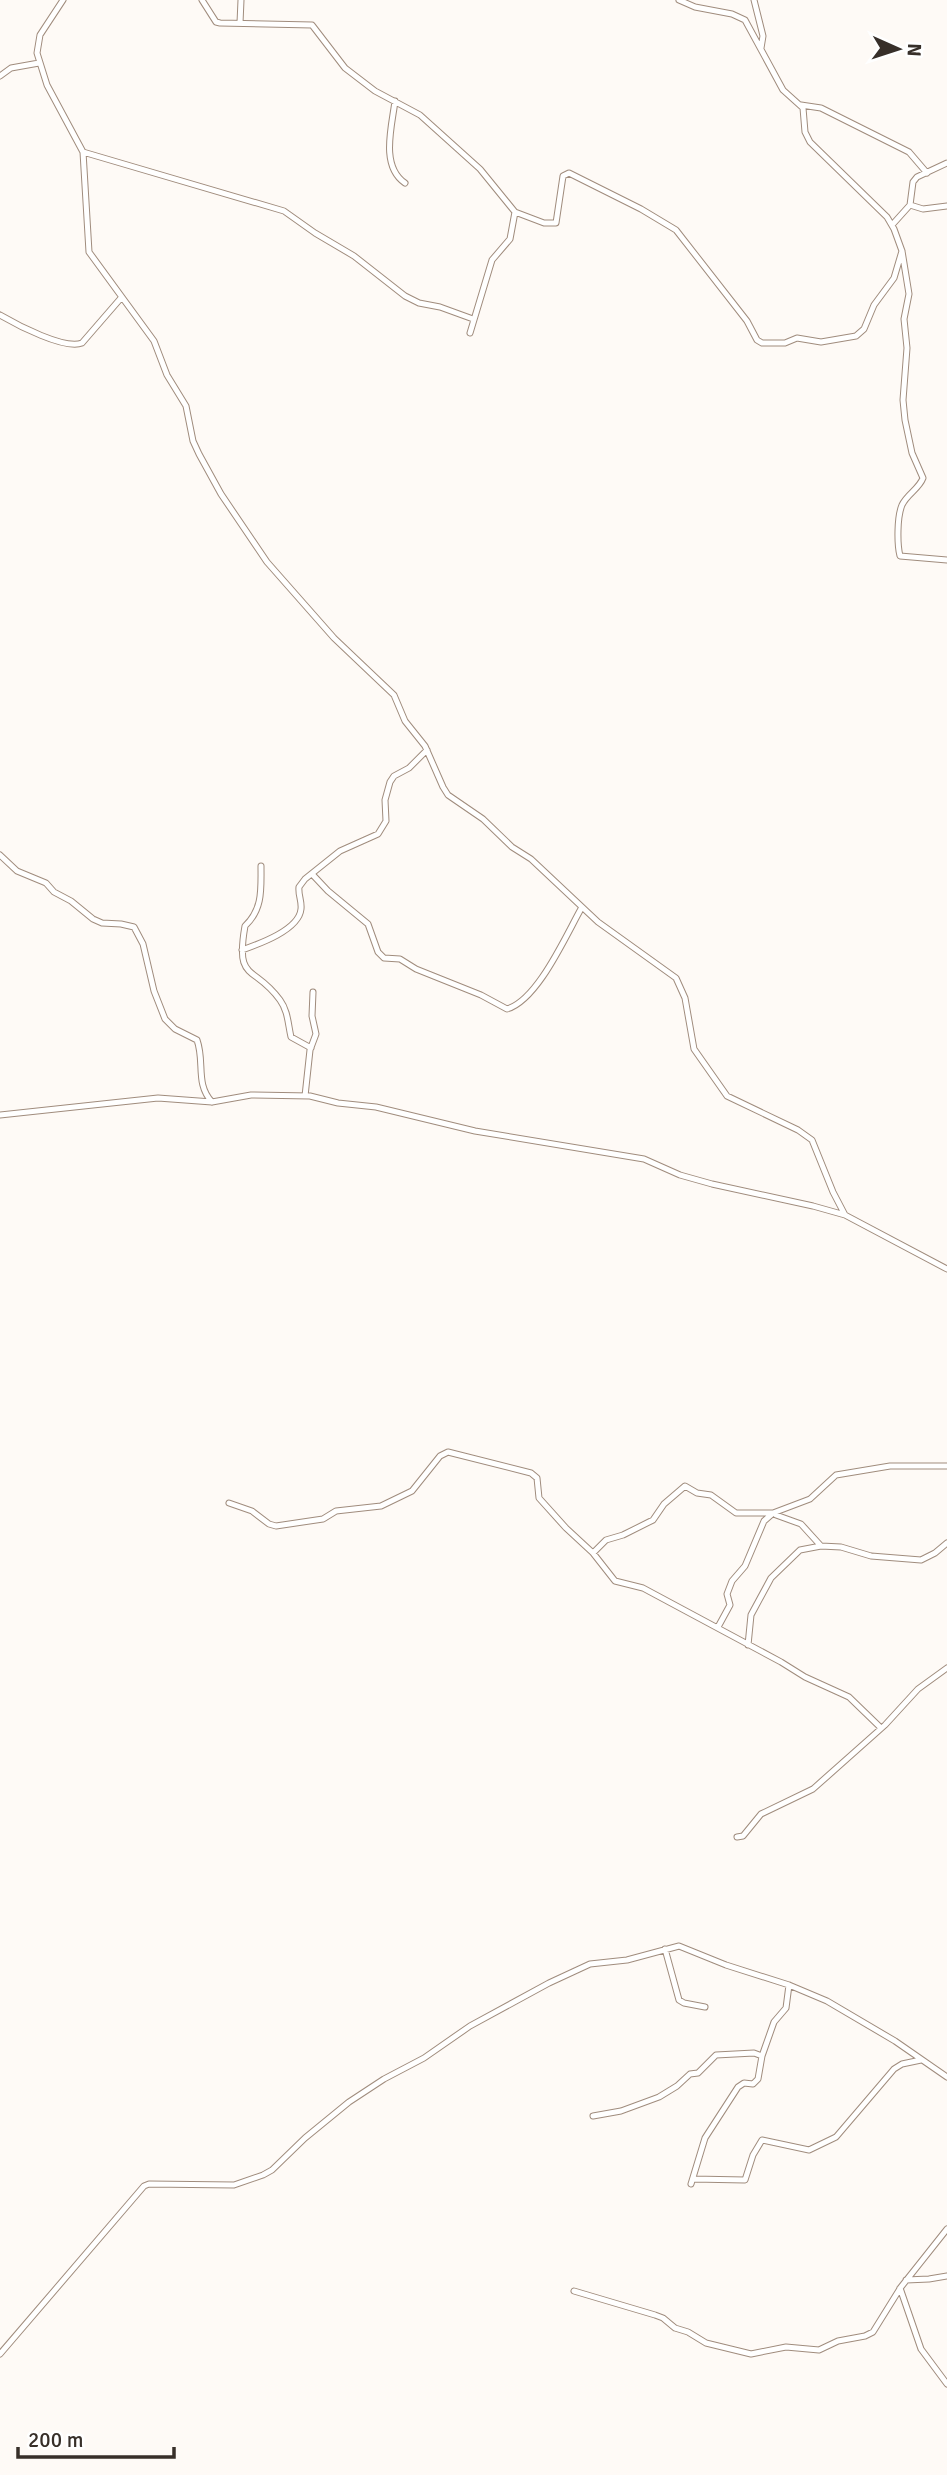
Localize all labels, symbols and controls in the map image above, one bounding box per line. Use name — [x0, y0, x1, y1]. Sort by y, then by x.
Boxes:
north arrow — [863, 14, 933, 84]
text: N — [902, 43, 926, 57]
scale bar — [18, 2416, 173, 2460]
text: 200 m — [28, 2427, 83, 2453]

